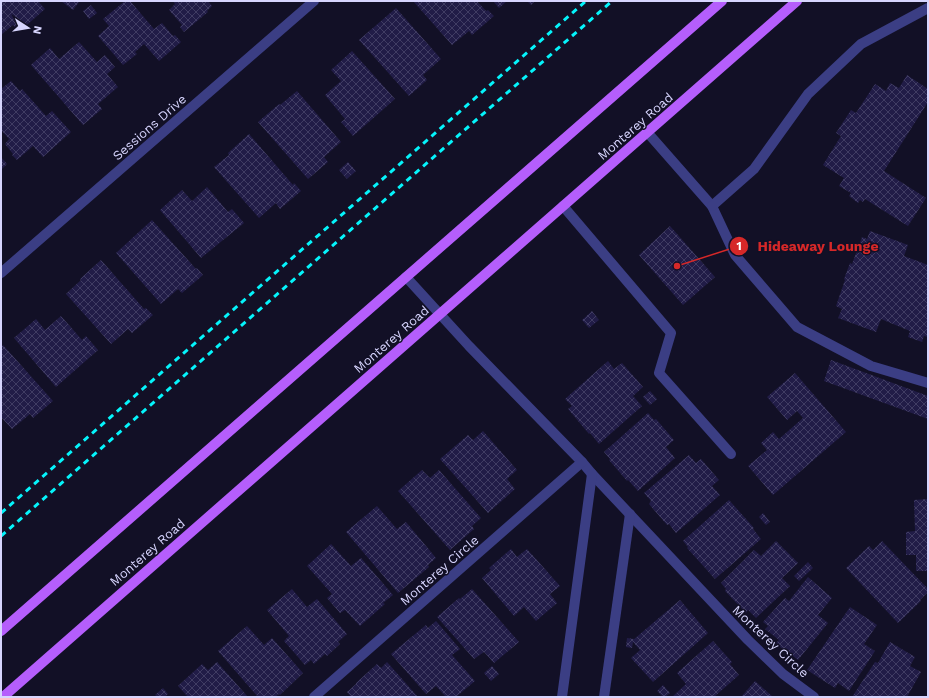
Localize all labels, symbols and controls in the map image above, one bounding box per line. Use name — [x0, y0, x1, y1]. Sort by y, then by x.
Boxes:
north arrow — [8, 8, 48, 48]
text: N — [30, 25, 44, 35]
street label: Monterey Road — [595, 90, 676, 163]
street label: Sessions Drive — [110, 91, 189, 163]
callout: Hideaway Lounge — [729, 233, 886, 259]
text: Hideaway Lounge — [758, 238, 878, 254]
text: 1 — [736, 239, 742, 253]
street label: Monterey Road — [351, 303, 432, 376]
street label: Monterey Road — [107, 516, 188, 589]
street label: Monterey Circle — [397, 532, 482, 609]
street label: Monterey Circle — [729, 602, 812, 681]

